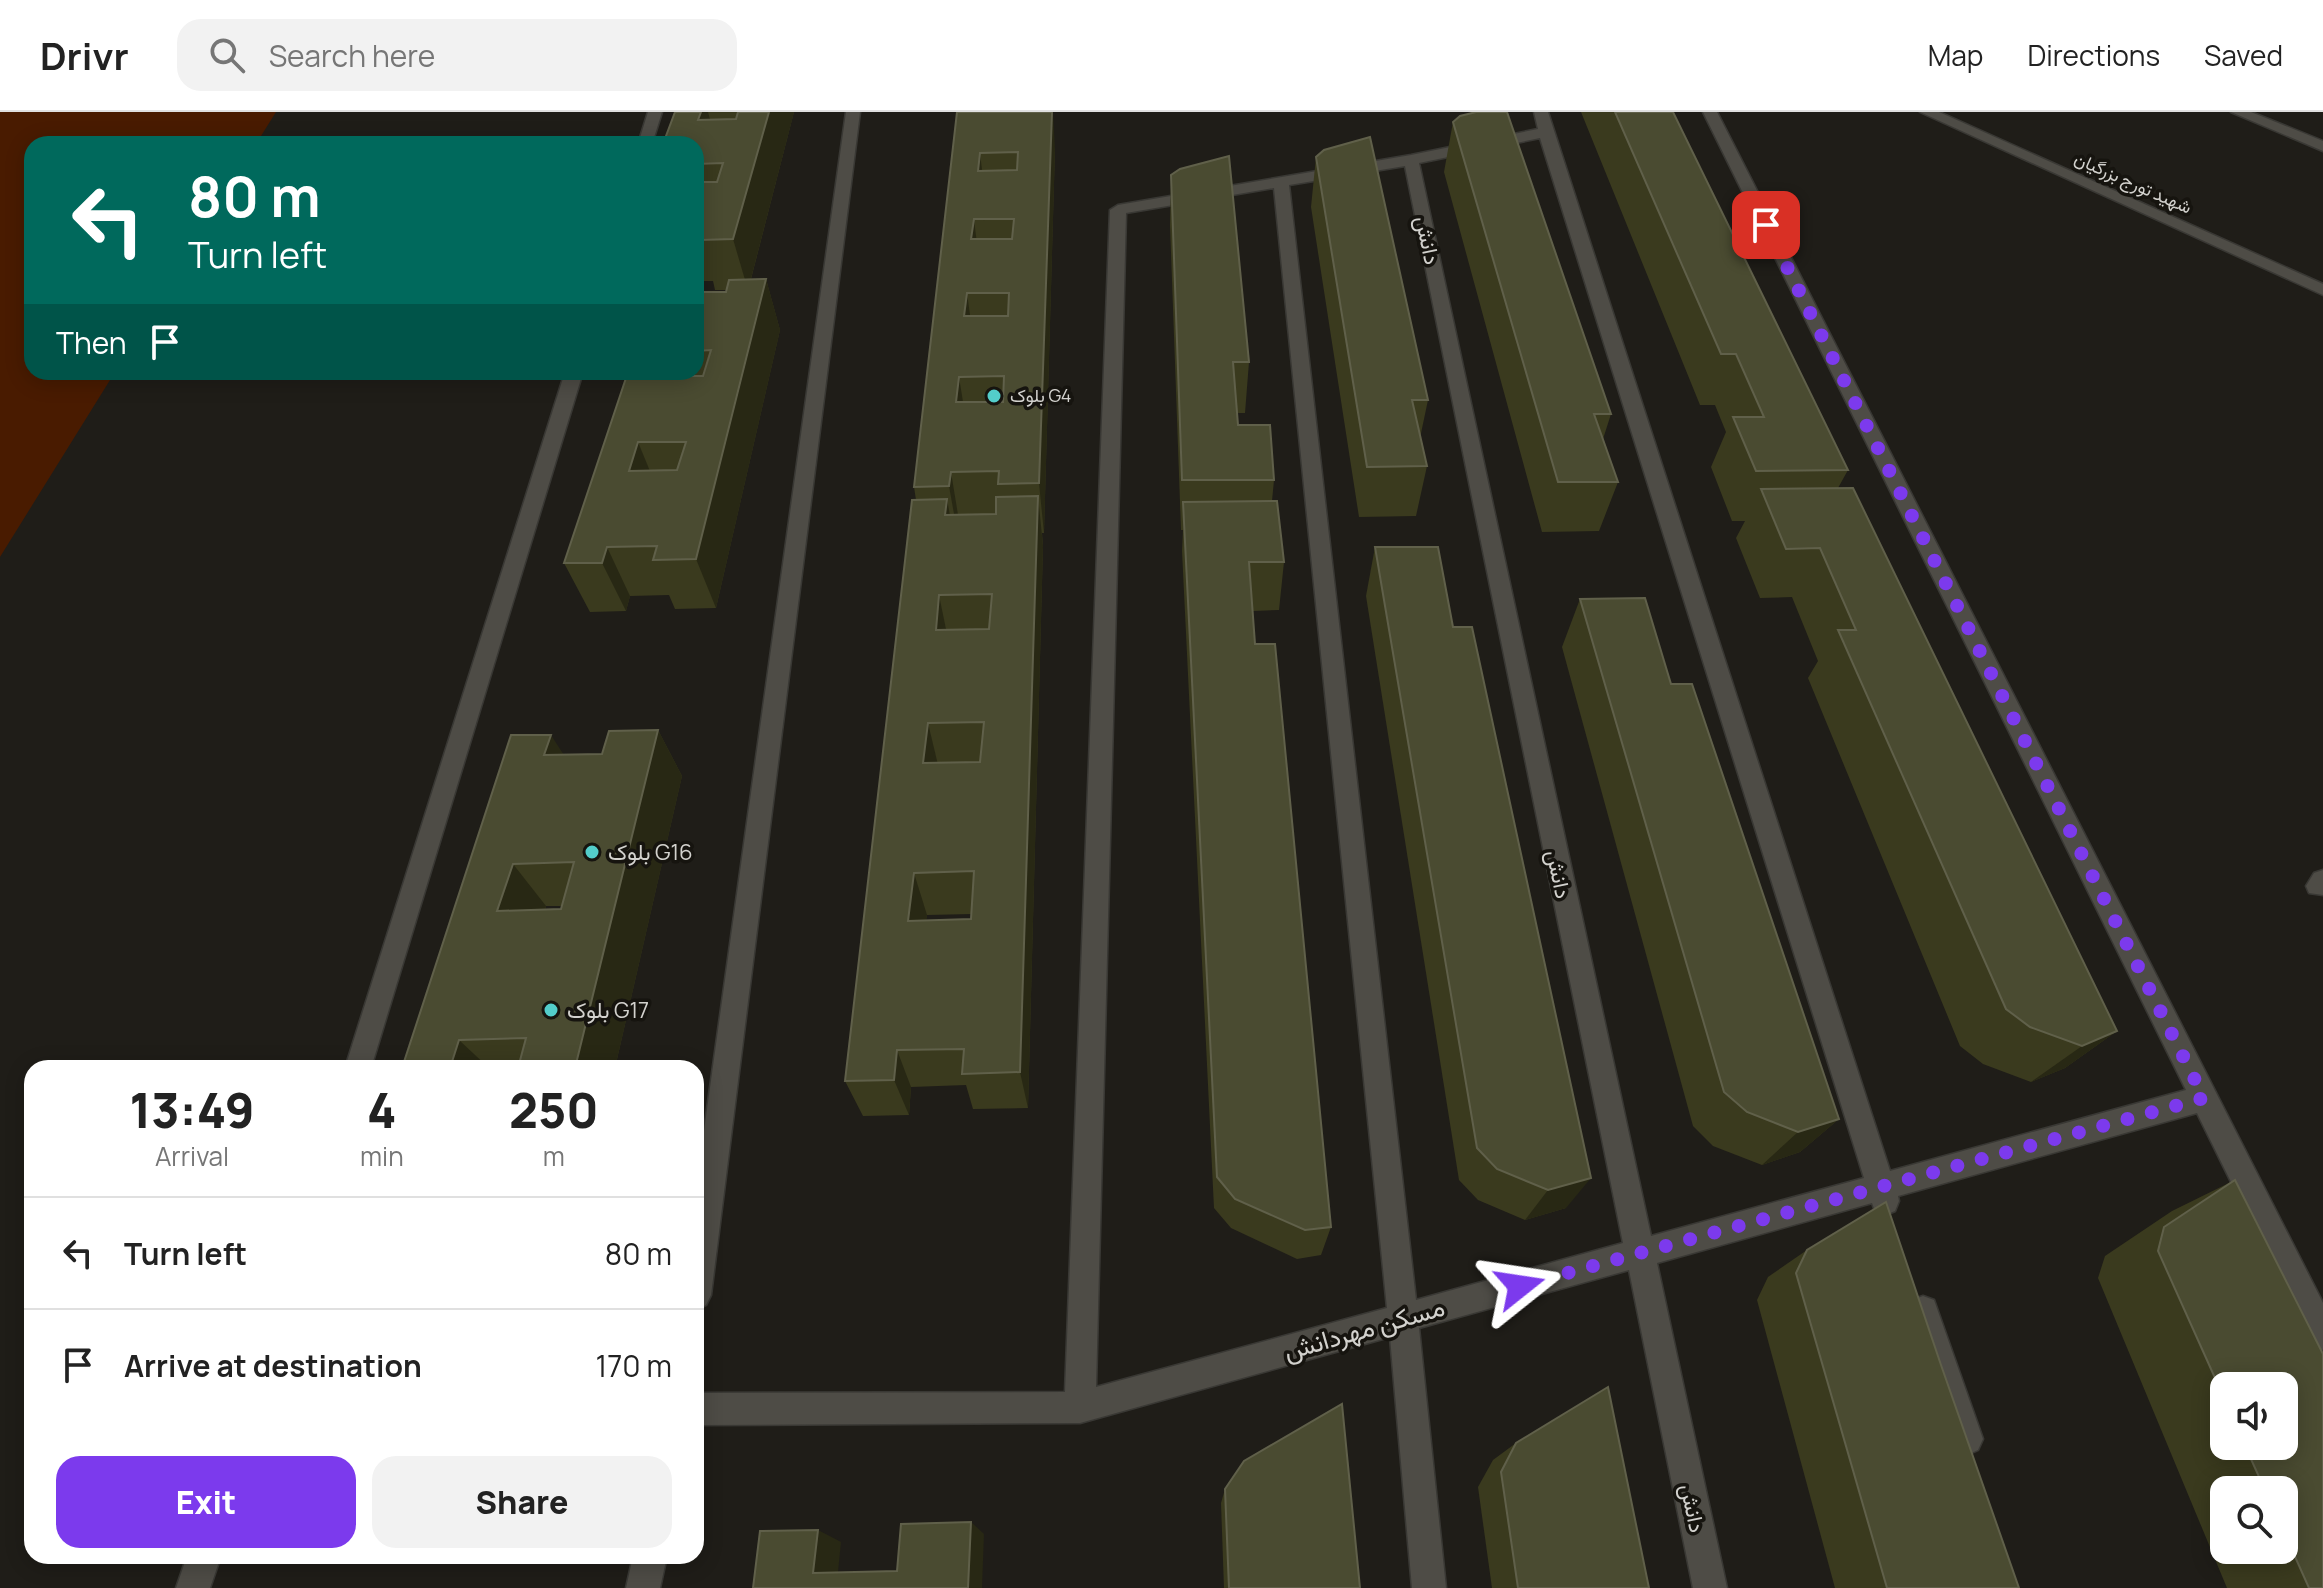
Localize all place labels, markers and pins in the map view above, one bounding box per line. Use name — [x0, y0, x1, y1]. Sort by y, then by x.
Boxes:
pin — [1732, 191, 1800, 259]
place label: بلوک G4 — [1010, 383, 1071, 407]
marker: بلوک G4 — [985, 387, 1003, 405]
place label: بلوک G16 — [608, 837, 693, 867]
marker: بلوک G16 — [583, 843, 601, 861]
place label: بلوک G17 — [567, 995, 649, 1025]
marker: بلوک G17 — [542, 1001, 560, 1019]

